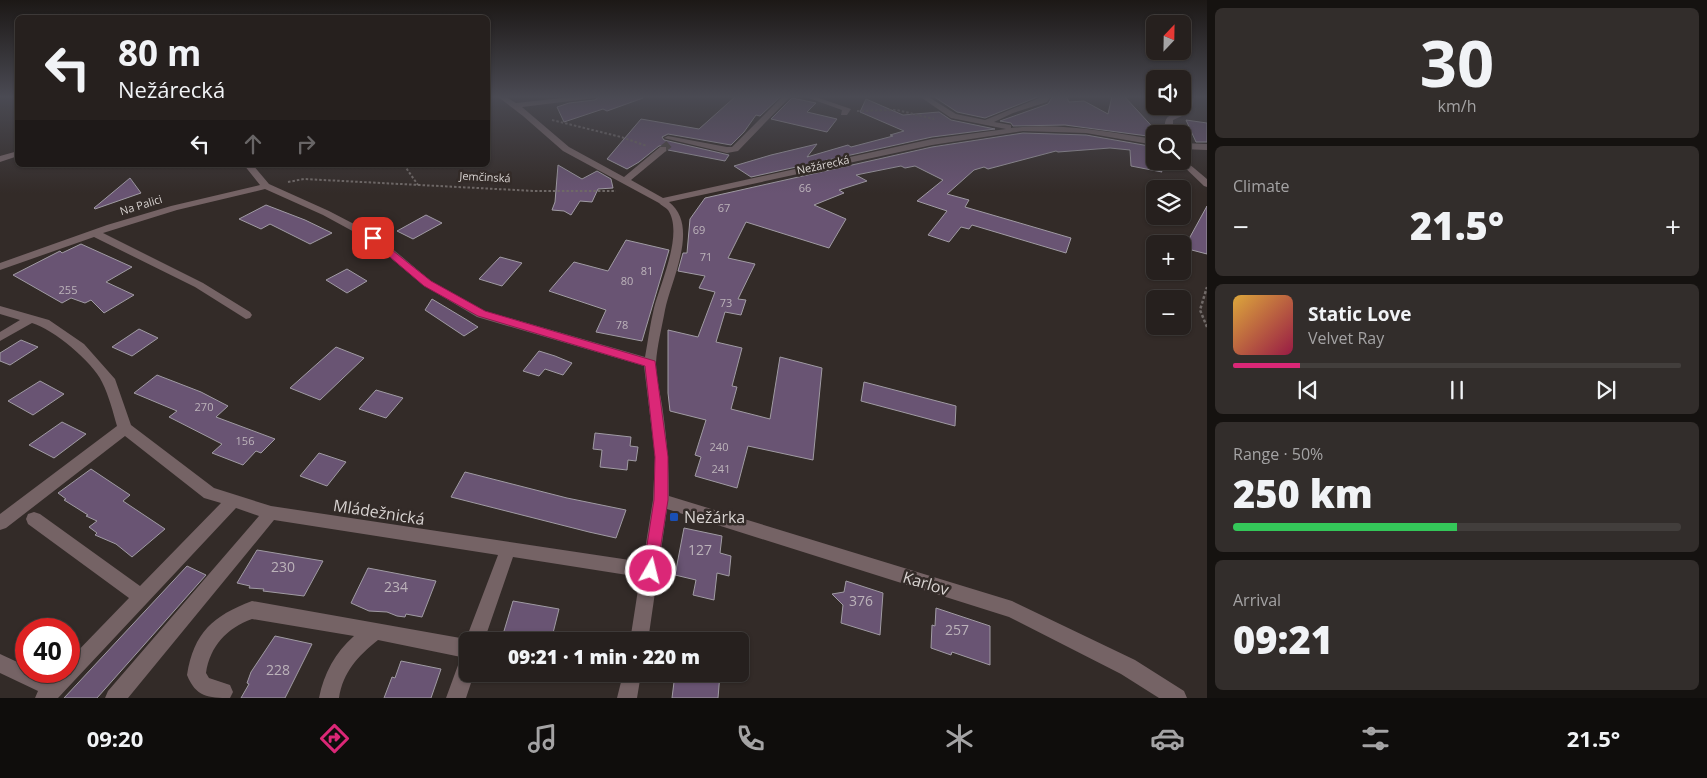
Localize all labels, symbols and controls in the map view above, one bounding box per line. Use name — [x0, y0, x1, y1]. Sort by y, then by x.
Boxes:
north arrow — [1146, 15, 1191, 60]
map controls — [1146, 15, 1191, 335]
text: 30 — [1420, 18, 1494, 106]
text: 80 m — [118, 29, 201, 76]
icon: left — [35, 35, 100, 100]
button: sound — [1146, 70, 1191, 115]
text: Nežárecká — [118, 74, 225, 104]
text: km/h — [1438, 95, 1476, 117]
button: search — [1146, 125, 1191, 170]
icon: left — [186, 130, 214, 158]
icon: ahead — [239, 130, 267, 158]
icon: right — [292, 130, 320, 158]
street label: Nežárecká — [795, 152, 851, 177]
street label: Jemčinská — [458, 168, 511, 185]
text: Climate — [1233, 175, 1290, 197]
house number: 66 — [799, 180, 811, 195]
button: layers — [1146, 180, 1191, 225]
street label: Na Palici — [118, 191, 164, 218]
text: 21.5° — [1410, 199, 1504, 251]
house number: 67 — [718, 200, 730, 215]
text: − — [1233, 207, 1249, 245]
text: + — [1665, 207, 1681, 245]
pin — [352, 217, 394, 259]
house number: 69 — [693, 222, 705, 237]
icon: arrive — [359, 224, 387, 252]
button: + — [1146, 235, 1191, 280]
house number: 71 — [700, 249, 712, 264]
house number: 81 — [641, 263, 653, 278]
house number: 80 — [621, 273, 633, 288]
house number: 255 — [59, 282, 77, 297]
button: − — [1146, 290, 1191, 335]
house number: 73 — [720, 295, 732, 310]
text: Static Love — [1308, 301, 1411, 327]
house number: 78 — [616, 317, 628, 332]
text: Velvet Ray — [1308, 327, 1384, 349]
icon: previous — [1294, 376, 1322, 404]
icon: pause — [1443, 376, 1471, 404]
icon: next — [1592, 376, 1620, 404]
house number: 270 — [195, 399, 213, 414]
house number: 156 — [236, 433, 254, 448]
house number: 240 — [710, 439, 728, 454]
text: Range · 50% — [1233, 443, 1323, 465]
house number: 241 — [712, 461, 730, 476]
text: 250 km — [1233, 467, 1373, 519]
street label: Mládežnická — [332, 494, 426, 530]
place label: Nežárka — [684, 506, 745, 528]
marker: Nežárka — [668, 511, 680, 523]
house number: 127 — [688, 540, 712, 559]
position arrow — [624, 544, 676, 596]
house number: 230 — [271, 557, 295, 576]
street label: Karlov — [900, 566, 952, 600]
house number: 234 — [384, 577, 408, 596]
text: Arrival — [1233, 589, 1281, 611]
house number: 376 — [849, 591, 873, 610]
text: 09:21 — [1233, 613, 1333, 665]
speed limit sign: 40 — [15, 618, 80, 683]
house number: 257 — [945, 620, 969, 639]
text: 09:21 · 1 min · 220 m — [508, 644, 700, 670]
house number: 228 — [266, 660, 290, 679]
icon: directions — [317, 721, 352, 756]
icon: music — [525, 721, 560, 756]
icon: phone — [733, 721, 768, 756]
icon: climate — [942, 721, 977, 756]
icon: car — [1150, 721, 1185, 756]
icon: filters — [1358, 721, 1393, 756]
text: 09:20 — [87, 723, 143, 753]
text: 21.5° — [1567, 723, 1620, 753]

